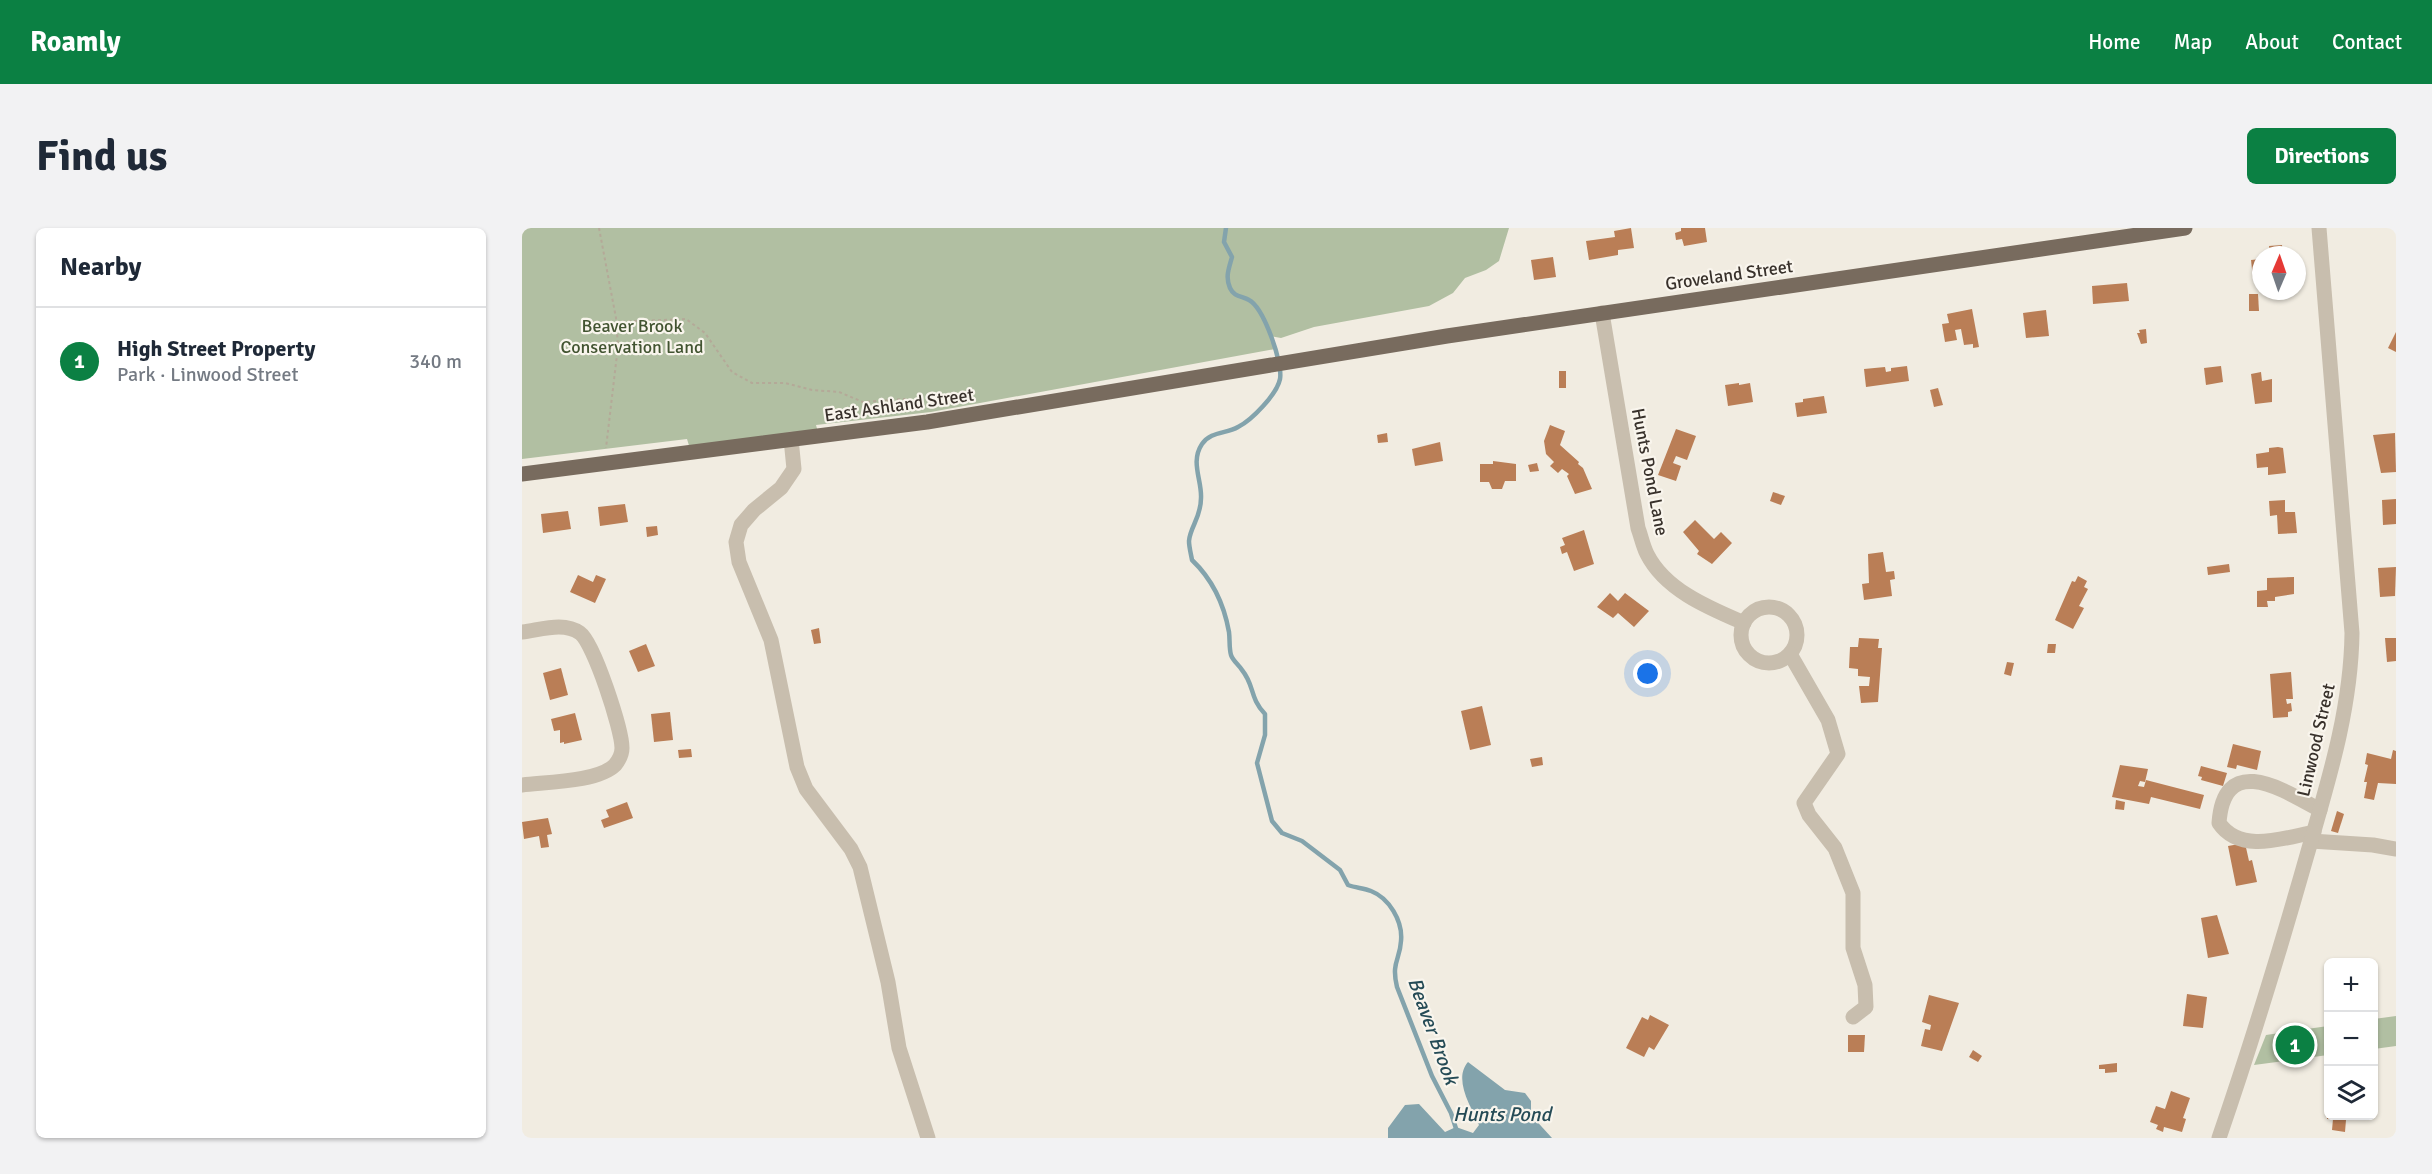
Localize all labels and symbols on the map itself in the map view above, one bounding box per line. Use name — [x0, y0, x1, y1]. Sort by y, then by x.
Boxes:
north arrow — [2252, 246, 2306, 300]
street label: Groveland Street — [1664, 255, 1794, 295]
park label: Beaver Brook Conservation Land — [560, 315, 704, 358]
street label: East Ashland Street — [823, 384, 975, 426]
street label: Hunts Pond Lane — [1627, 406, 1673, 538]
your location — [1633, 659, 1662, 688]
street label: Linwood Street — [2292, 681, 2340, 799]
water label: Beaver Brook — [1402, 974, 1465, 1090]
pin: 1 — [2276, 1022, 2314, 1068]
water label: Hunts Pond — [1453, 1102, 1553, 1127]

